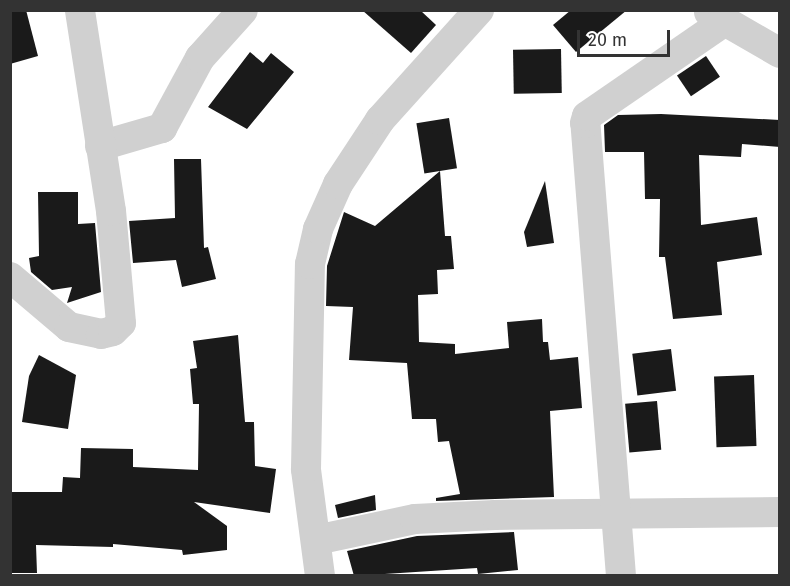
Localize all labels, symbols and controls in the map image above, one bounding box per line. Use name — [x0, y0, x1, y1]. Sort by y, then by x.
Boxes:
scale bar — [580, 18, 673, 56]
text: 20 m — [588, 29, 627, 51]

